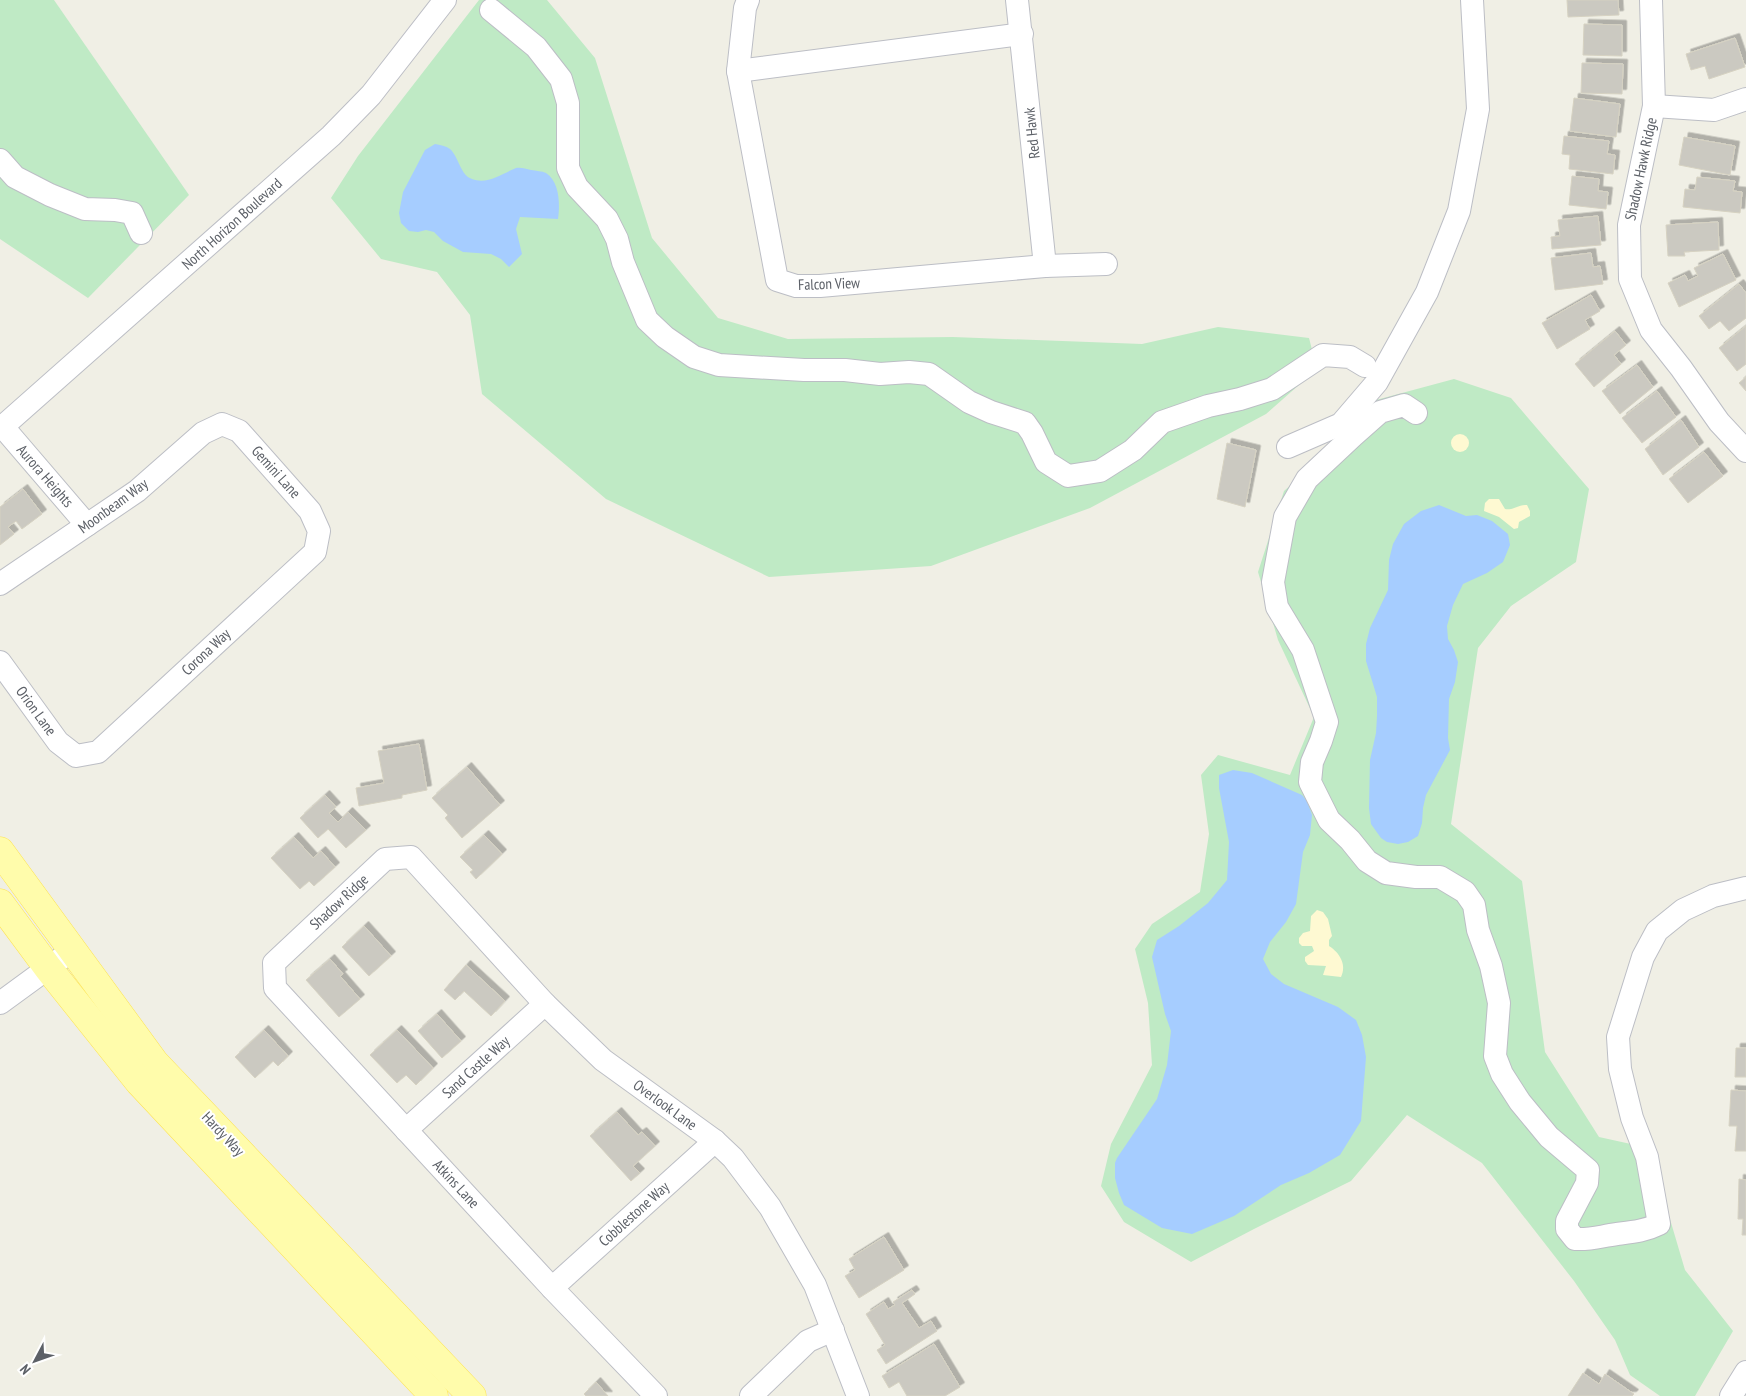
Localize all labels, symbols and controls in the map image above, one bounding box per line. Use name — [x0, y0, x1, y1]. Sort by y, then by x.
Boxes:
street label: Red Hawk — [1019, 106, 1044, 160]
street label: Shadow Hawk Ridge — [1620, 116, 1661, 222]
street label: North Horizon Boulevard — [178, 174, 286, 274]
street label: Falcon View — [798, 273, 860, 294]
street label: Aurora Heights — [13, 440, 78, 511]
street label: Gemini Lane — [248, 441, 305, 502]
street label: Moonbeam Way — [74, 474, 152, 537]
street label: Corona Way — [177, 624, 234, 679]
street label: Orion Lane — [12, 682, 61, 739]
street label: Shadow Ridge — [305, 870, 372, 934]
street label: Sand Castle Way — [438, 1031, 514, 1102]
street label: Overlook Lane — [630, 1075, 701, 1134]
street label: Hardy Way — [198, 1107, 249, 1160]
street label: Atkins Lane — [429, 1155, 484, 1212]
street label: Cobblestone Way — [595, 1177, 673, 1250]
north arrow — [10, 1336, 60, 1386]
text: N — [16, 1361, 34, 1378]

